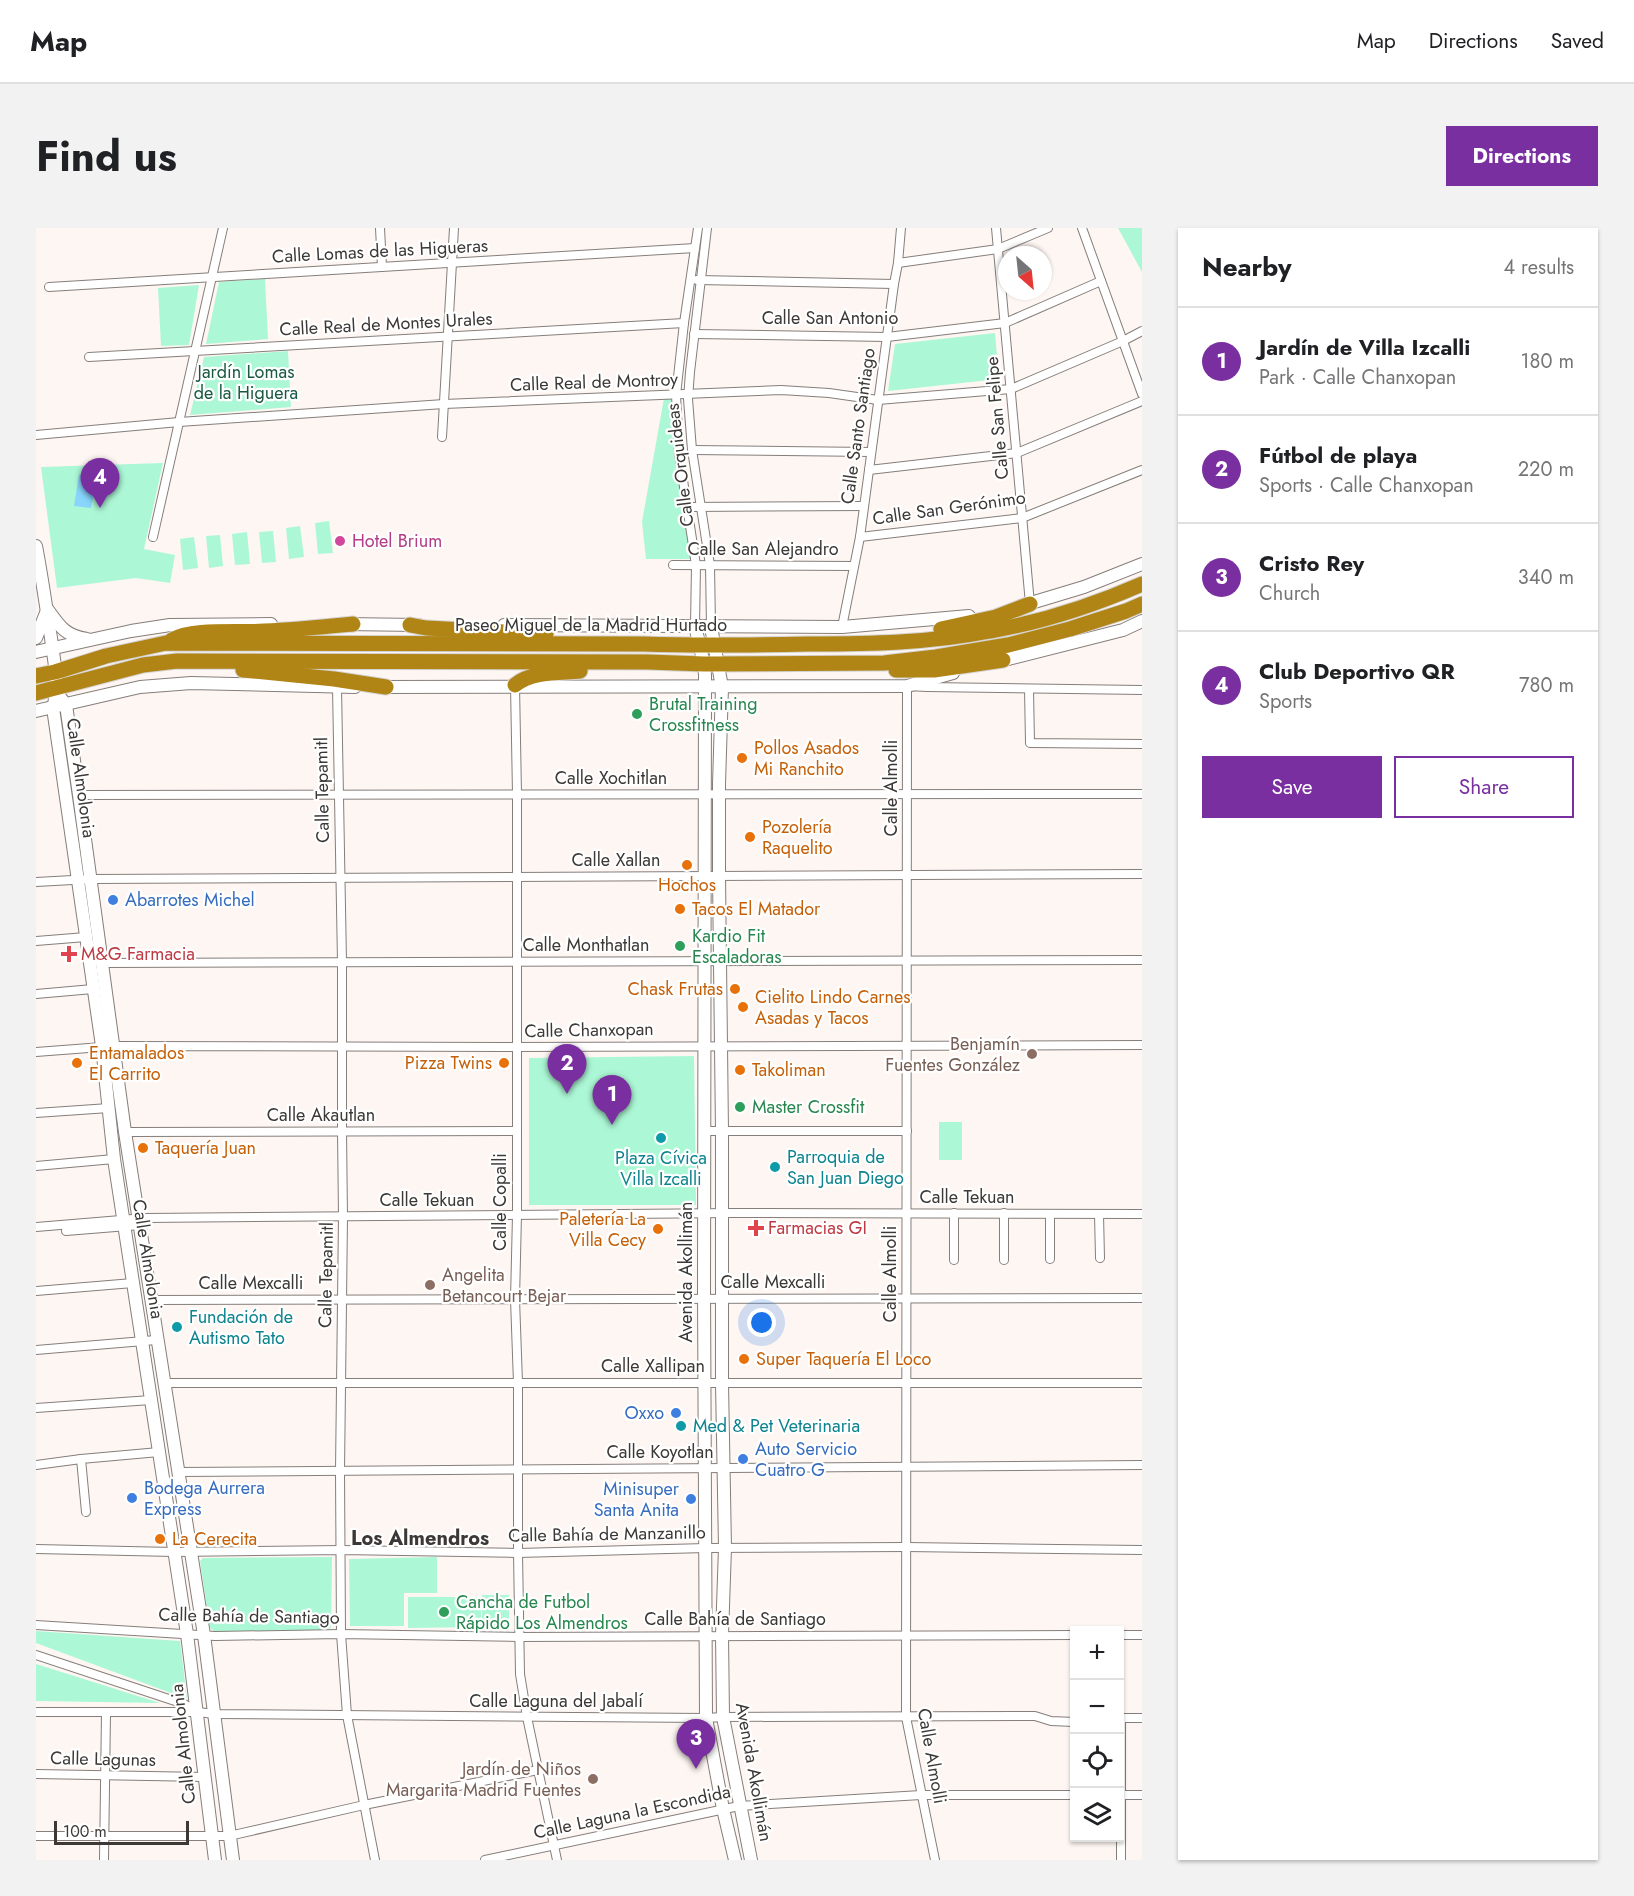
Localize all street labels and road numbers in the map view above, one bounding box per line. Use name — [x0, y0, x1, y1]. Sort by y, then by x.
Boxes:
street label: Calle Lomas de las Higueras — [271, 232, 489, 270]
street label: Calle Real de Montes Urales — [279, 305, 493, 343]
street label: Calle San Antonio — [762, 305, 899, 331]
street label: Calle Santo Santiago — [834, 346, 882, 506]
street label: Calle San Felipe — [979, 355, 1015, 481]
street label: Calle Real de Montroy — [510, 366, 678, 398]
street label: Calle Orquideas — [660, 402, 700, 528]
street label: Calle San Gerónimo — [871, 484, 1027, 532]
street label: Calle San Alejandro — [687, 536, 839, 562]
street label: Paseo Miguel de la Madrid Hurtado — [455, 612, 727, 638]
street label: Calle Almolonia — [60, 716, 102, 840]
street label: Calle Tepamitl — [308, 737, 336, 843]
street label: Calle Almolli — [878, 740, 904, 836]
street label: Calle Xochitlan — [555, 765, 667, 791]
street label: Calle Xallan — [572, 847, 660, 873]
street label: Calle Monthatlan — [523, 932, 649, 958]
street label: Calle Chanxopan — [524, 1016, 654, 1044]
street label: Calle Akautlan — [267, 1102, 375, 1128]
street label: Calle Copalli — [487, 1153, 513, 1251]
street label: Calle Tekuan — [919, 1184, 1015, 1210]
street label: Calle Tekuan — [379, 1187, 475, 1213]
street label: Calle Almolonia — [126, 1197, 170, 1321]
street label: Avenida Akollimán — [673, 1202, 699, 1342]
street label: Calle Tepamitl — [312, 1222, 340, 1328]
street label: Calle Almolli — [877, 1226, 903, 1322]
street label: Calle Mexcalli — [720, 1269, 826, 1295]
street label: Calle Mexcalli — [198, 1270, 304, 1296]
street label: Calle Xallipan — [601, 1353, 705, 1379]
street label: Calle Koyotlan — [606, 1439, 714, 1465]
street label: Calle Bahía de Manzanillo — [508, 1519, 706, 1549]
street label: Calle Bahía de Santiago — [158, 1601, 340, 1631]
street label: Calle Bahía de Santiago — [644, 1606, 826, 1632]
street label: Calle Almolonia — [164, 1683, 202, 1805]
street label: Calle Laguna del Jabalí — [469, 1688, 644, 1714]
street label: Avenida Akollimán — [729, 1700, 779, 1844]
street label: Calle Almolli — [911, 1706, 953, 1806]
street label: Calle Lagunas — [50, 1745, 156, 1773]
street label: Calle Laguna la Escondida — [531, 1778, 733, 1846]

